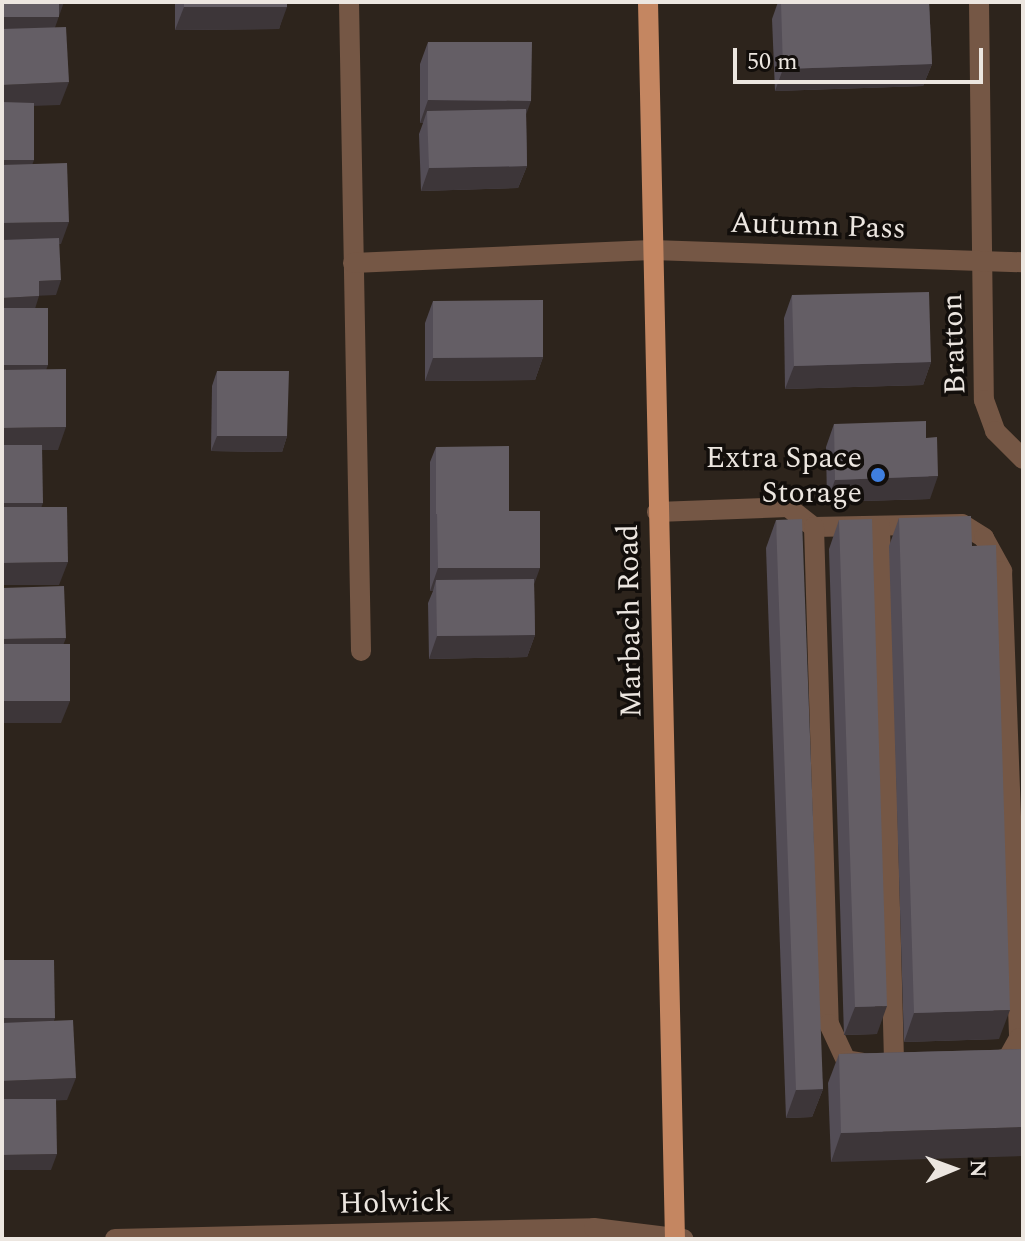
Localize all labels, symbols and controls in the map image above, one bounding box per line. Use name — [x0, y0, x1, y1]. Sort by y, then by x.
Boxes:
scale bar — [737, 32, 987, 82]
text: 50 m — [747, 44, 798, 80]
street label: Autumn Pass — [730, 205, 906, 247]
street label: Bratton — [934, 293, 974, 395]
place label: Extra Space Storage — [706, 440, 862, 510]
marker: Extra Space Storage — [869, 466, 887, 484]
street label: Marbach Road — [610, 524, 650, 718]
north arrow — [913, 1129, 993, 1209]
text: N — [961, 1159, 994, 1178]
street label: Holwick — [338, 1184, 452, 1222]

